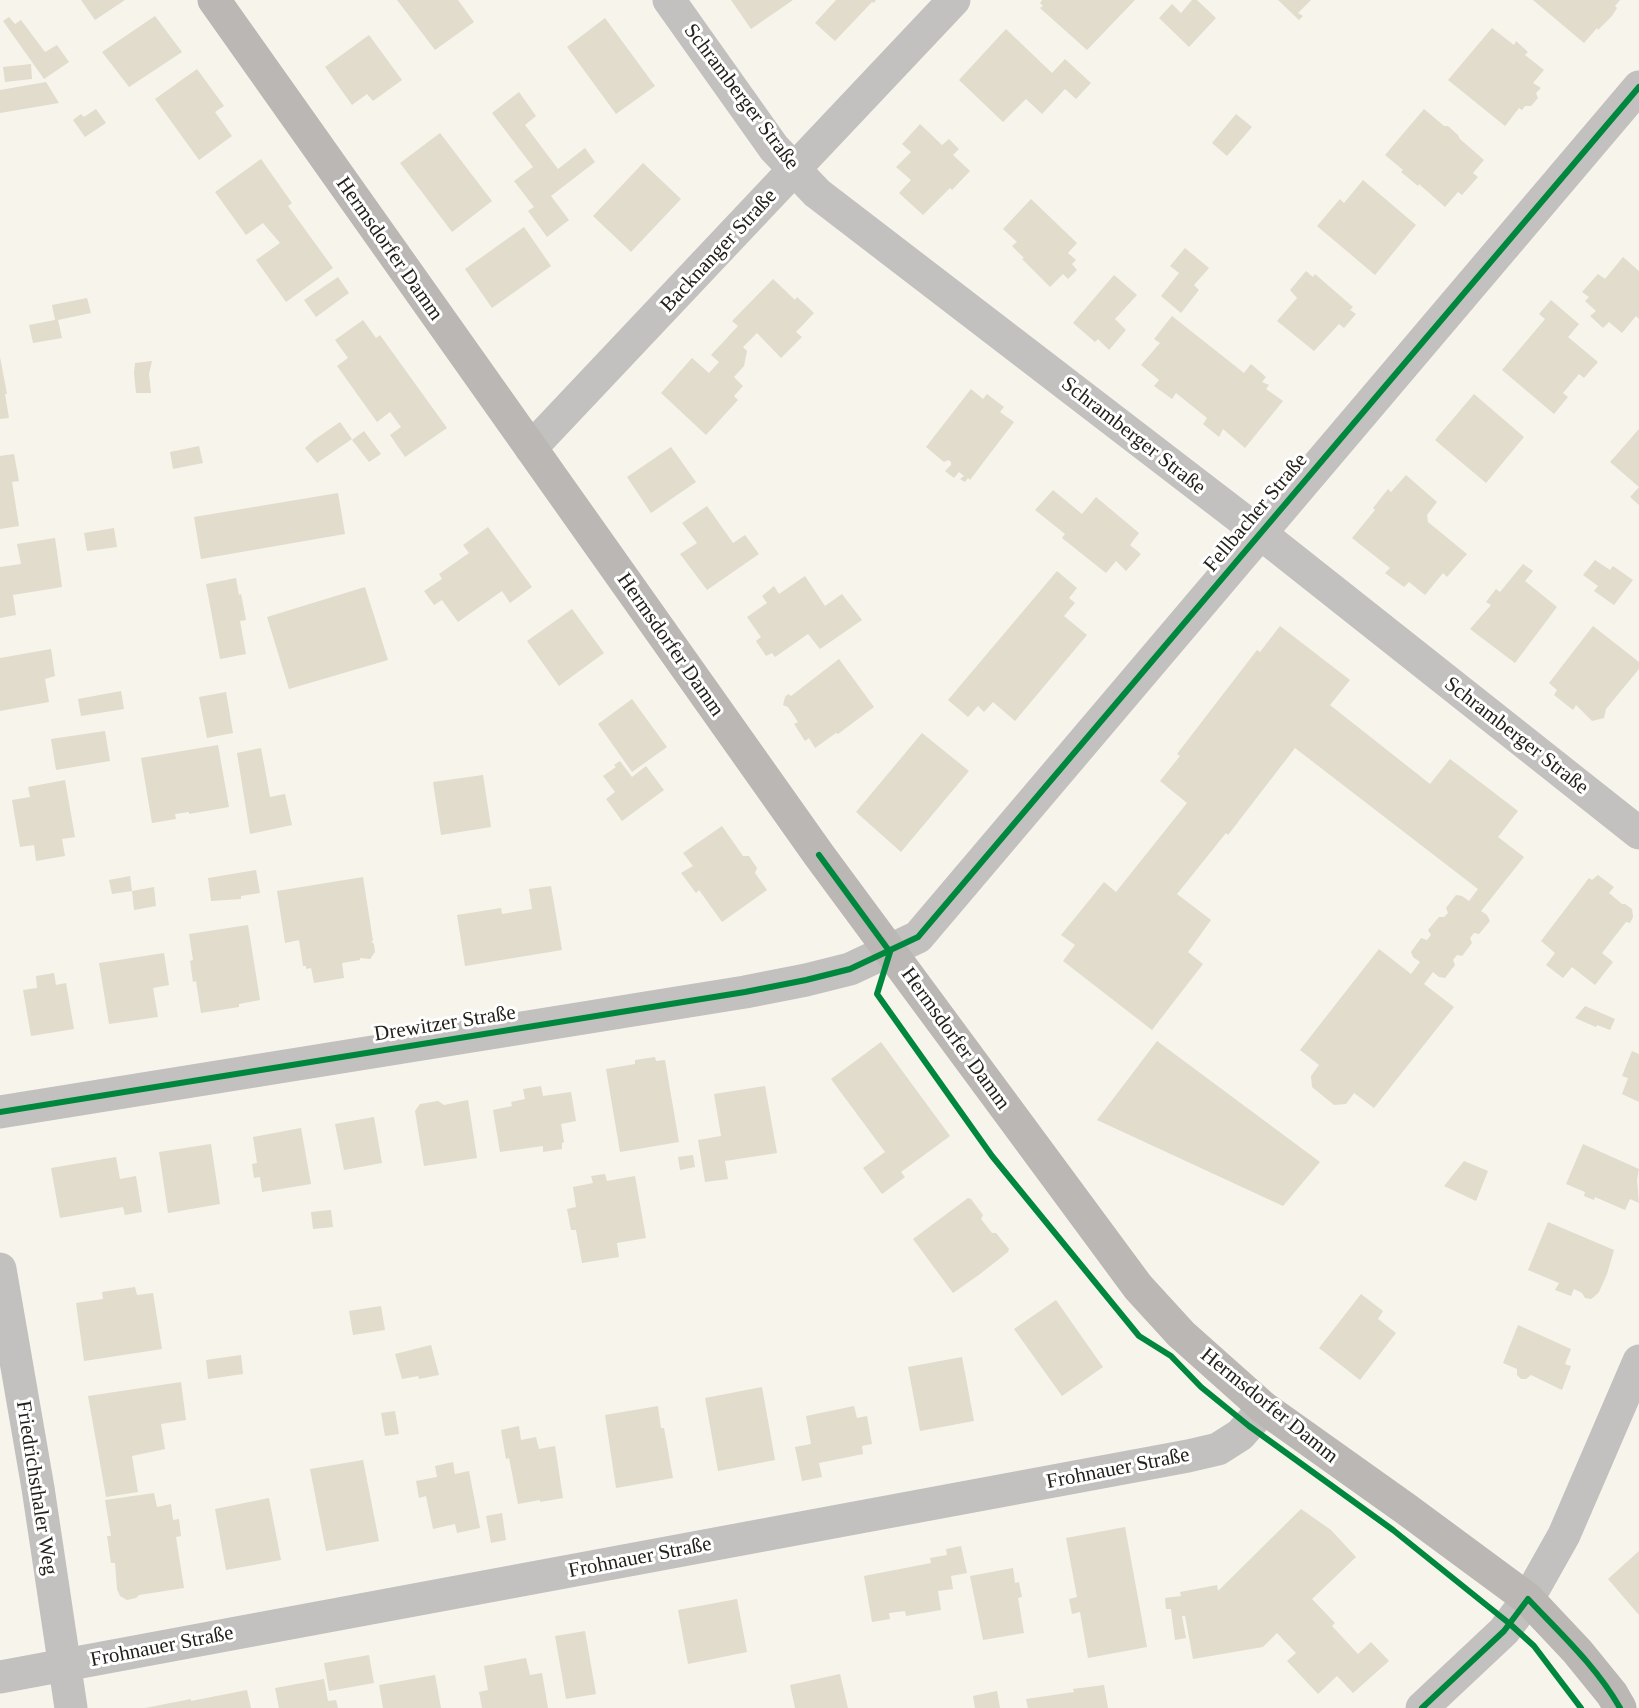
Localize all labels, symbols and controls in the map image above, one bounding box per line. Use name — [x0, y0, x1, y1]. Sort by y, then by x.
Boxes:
street label: Schramberger Straße — [678, 19, 804, 175]
street label: Hermsdorfer Damm — [330, 172, 448, 326]
street label: Backnanger Straße — [656, 184, 782, 318]
street label: Schramberger Straße — [1056, 372, 1210, 500]
street label: Fellbacher Straße — [1199, 448, 1313, 578]
street label: Hermsdorfer Damm — [611, 568, 729, 722]
street label: Schramberger Straße — [1439, 672, 1593, 800]
street label: Hermsdorfer Damm — [895, 963, 1015, 1115]
street label: Drewitzer Straße — [372, 1000, 518, 1048]
street label: Hermsdorfer Damm — [1195, 1343, 1343, 1469]
street label: Friedrichsthaler Weg — [10, 1399, 62, 1577]
street label: Frohnauer Straße — [1044, 1443, 1192, 1495]
street label: Frohnauer Straße — [566, 1532, 714, 1584]
street label: Frohnauer Straße — [88, 1621, 236, 1673]

